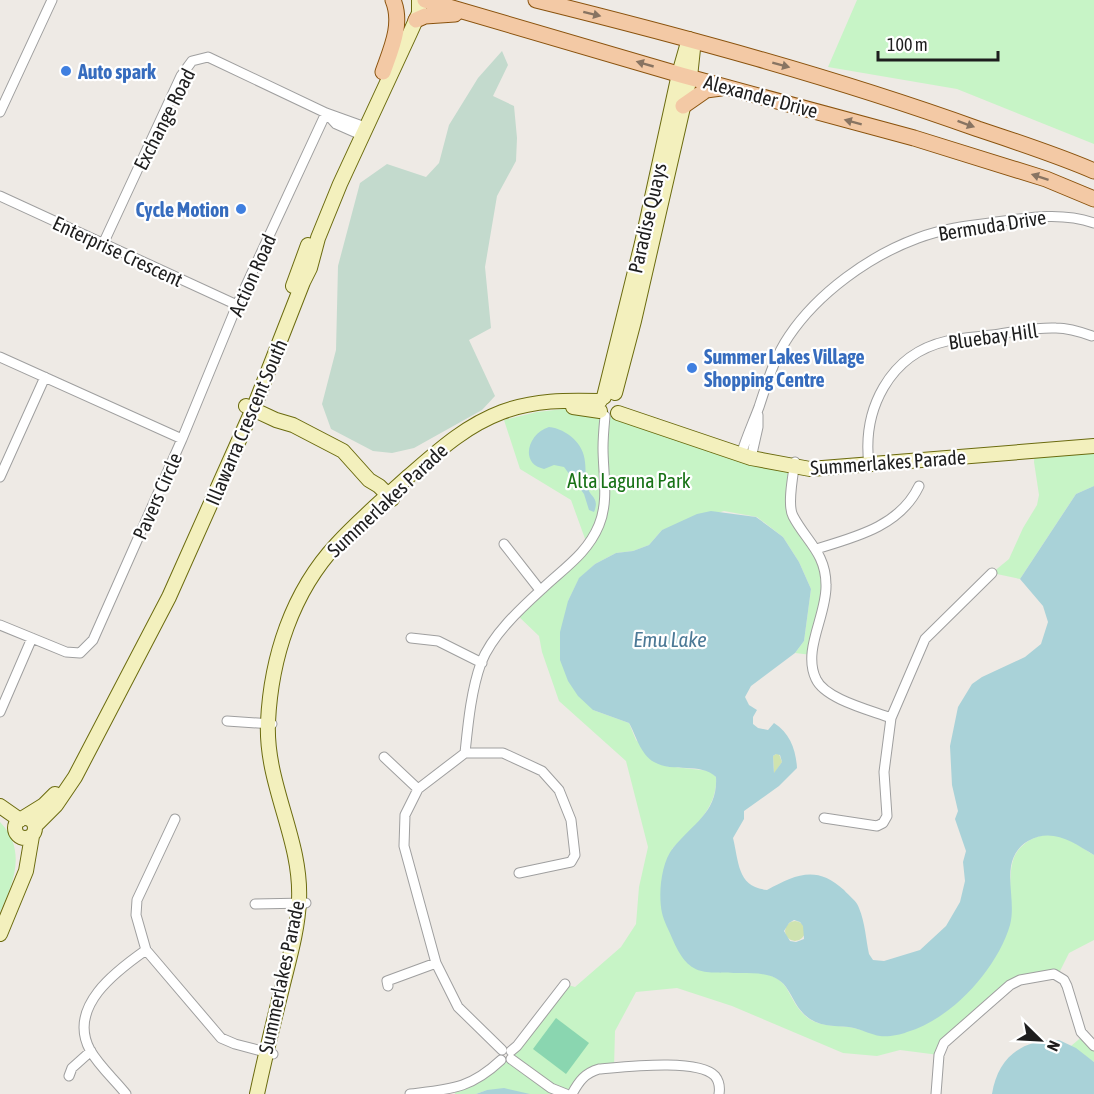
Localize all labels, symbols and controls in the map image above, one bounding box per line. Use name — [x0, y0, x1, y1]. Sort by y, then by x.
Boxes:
one-way arrow — [583, 10, 602, 20]
scale bar — [878, 24, 998, 62]
text: 100 m — [887, 34, 928, 55]
one-way arrow — [636, 59, 654, 68]
place label: Auto spark — [77, 60, 156, 83]
one-way arrow — [772, 60, 790, 70]
marker: Auto spark — [59, 64, 73, 78]
street label: Exchange Road — [129, 64, 199, 174]
street label: Alexander Drive — [702, 70, 820, 122]
one-way arrow — [844, 116, 862, 126]
one-way arrow — [957, 120, 975, 130]
street label: Paradise Quays — [623, 161, 671, 275]
one-way arrow — [1031, 172, 1049, 182]
place label: Cycle Motion — [135, 198, 229, 221]
marker: Cycle Motion — [234, 202, 248, 216]
street label: Bermuda Drive — [936, 205, 1048, 245]
street label: Enterprise Crescent — [49, 211, 187, 291]
street label: Action Road — [224, 230, 280, 320]
street label: Bluebay Hill — [947, 318, 1040, 354]
street label: Illawarra Crescent South — [201, 336, 291, 508]
place label: Summer Lakes Village Shopping Centre — [704, 345, 864, 391]
marker: Summer Lakes Village Shopping Centre — [685, 361, 699, 375]
street label: Summerlakes Parade — [322, 438, 452, 562]
street label: Summerlakes Parade — [809, 445, 967, 479]
street label: Pavers Circle — [128, 449, 186, 543]
park label: Alta Laguna Park — [567, 469, 691, 492]
water label: Emu Lake — [633, 627, 707, 651]
street label: Summerlakes Parade — [254, 898, 308, 1056]
north arrow — [1010, 1010, 1070, 1070]
text: N — [1044, 1038, 1064, 1054]

